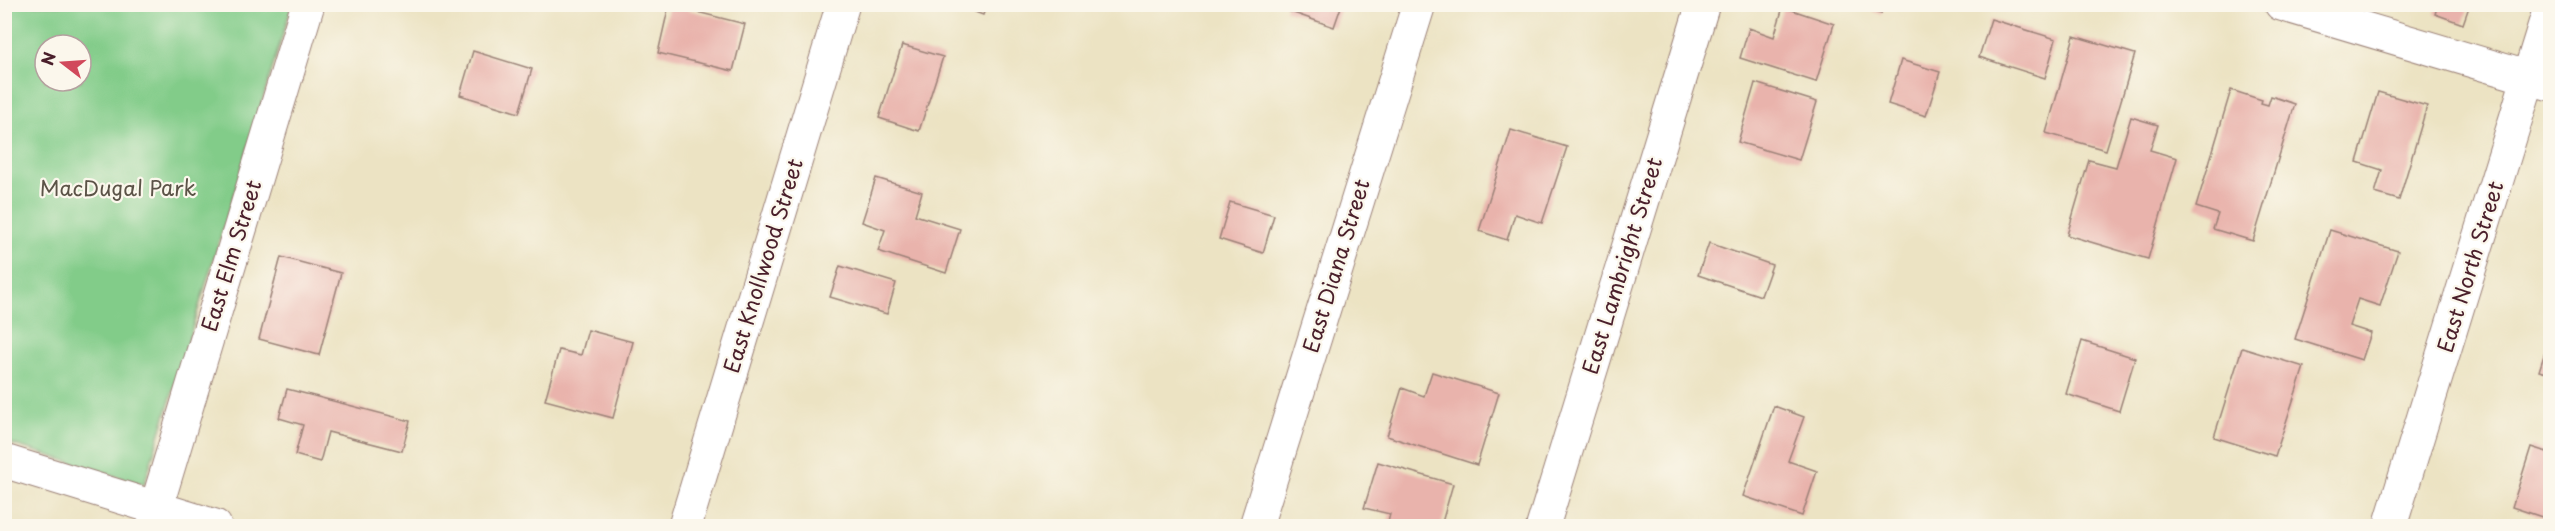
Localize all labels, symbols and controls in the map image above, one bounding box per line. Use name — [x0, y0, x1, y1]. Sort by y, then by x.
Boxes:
north arrow — [33, 33, 93, 93]
text: N — [34, 49, 61, 68]
street label: East Lambright Street — [1573, 153, 1669, 378]
street label: East Knollwood Street — [714, 154, 810, 377]
park label: MacDugal Park — [40, 171, 196, 203]
street label: East Diana Street — [1293, 175, 1377, 356]
street label: East Elm Street — [192, 176, 268, 335]
street label: East North Street — [2428, 177, 2510, 356]

